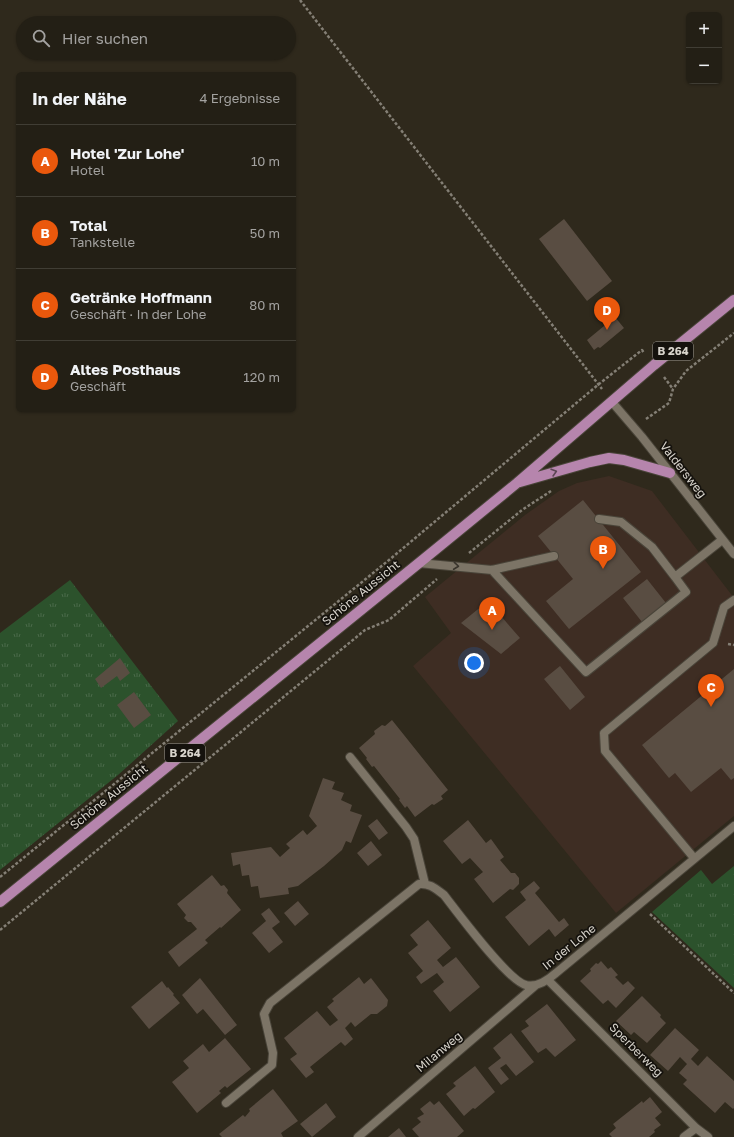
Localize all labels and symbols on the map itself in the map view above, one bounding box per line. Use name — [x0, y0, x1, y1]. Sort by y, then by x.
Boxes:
pin: D — [594, 297, 620, 330]
road number: B 264 — [653, 342, 693, 360]
street label: Valdersweg — [657, 439, 710, 501]
one-way arrow — [550, 468, 557, 477]
pin: B — [590, 536, 616, 569]
street label: Schöne Aussicht — [319, 557, 403, 629]
one-way arrow — [453, 561, 459, 570]
pin: A — [479, 597, 505, 630]
your location — [464, 653, 484, 673]
pin: C — [698, 674, 724, 707]
road number: B 264 — [165, 744, 205, 762]
street label: Schöne Aussicht — [67, 761, 151, 833]
street label: In der Lohe — [539, 920, 598, 973]
street label: Sperberweg — [606, 1020, 666, 1080]
street label: Milanweg — [413, 1028, 465, 1075]

